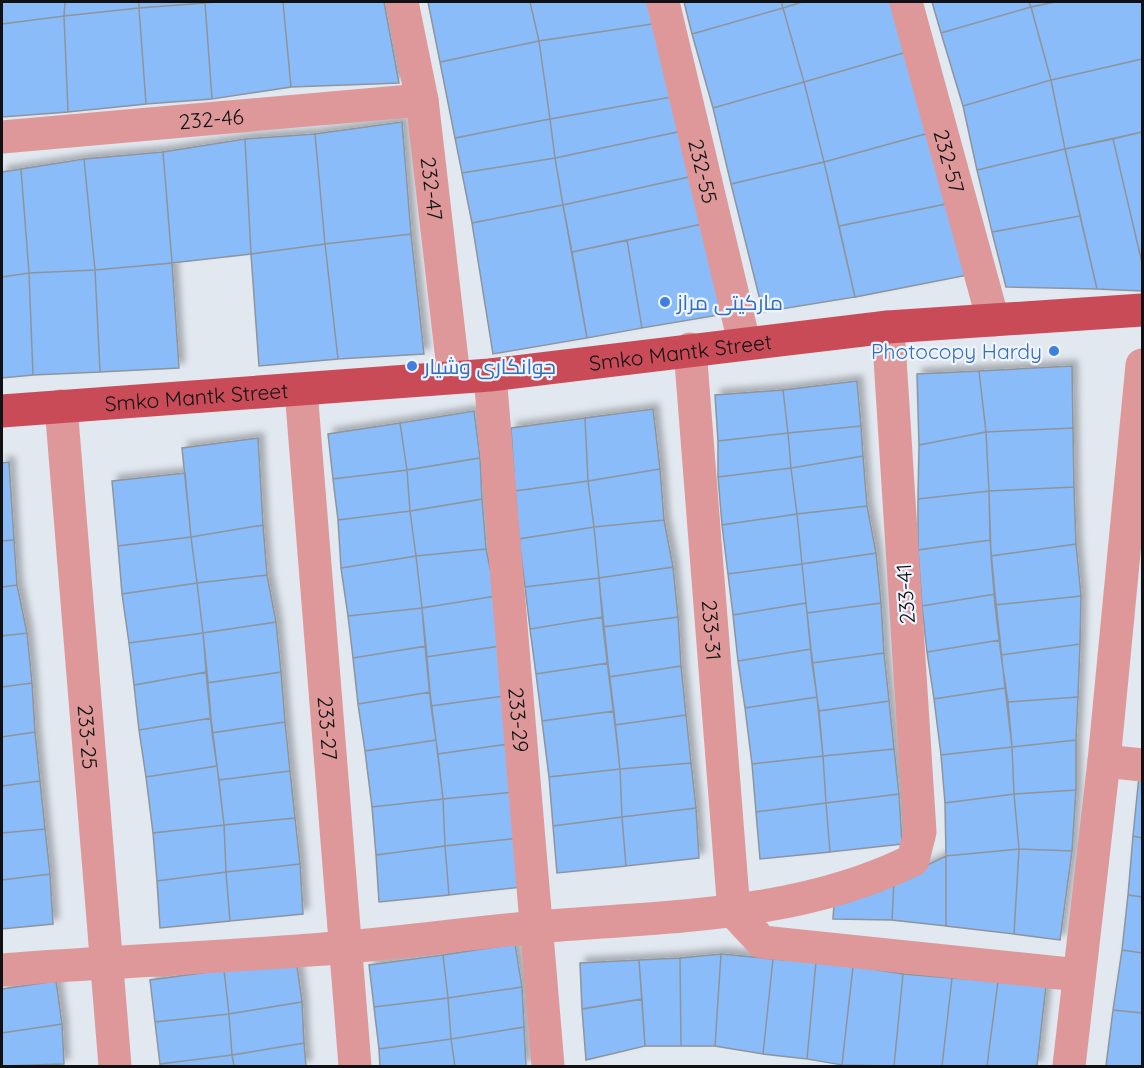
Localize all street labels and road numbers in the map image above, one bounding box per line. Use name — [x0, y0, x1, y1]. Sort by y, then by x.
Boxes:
street label: 232-46 — [178, 103, 245, 134]
street label: 232-57 — [928, 127, 971, 196]
street label: 232-55 — [683, 136, 724, 206]
street label: 232-47 — [416, 155, 449, 222]
street label: Smko Mantk Street — [587, 328, 773, 376]
street label: Smko Mantk Street — [104, 377, 289, 416]
street label: 233-41 — [890, 563, 920, 625]
street label: 233-31 — [697, 599, 727, 661]
street label: 233-29 — [503, 686, 535, 753]
street label: 233-27 — [312, 695, 344, 761]
street label: 233-25 — [72, 703, 104, 770]

